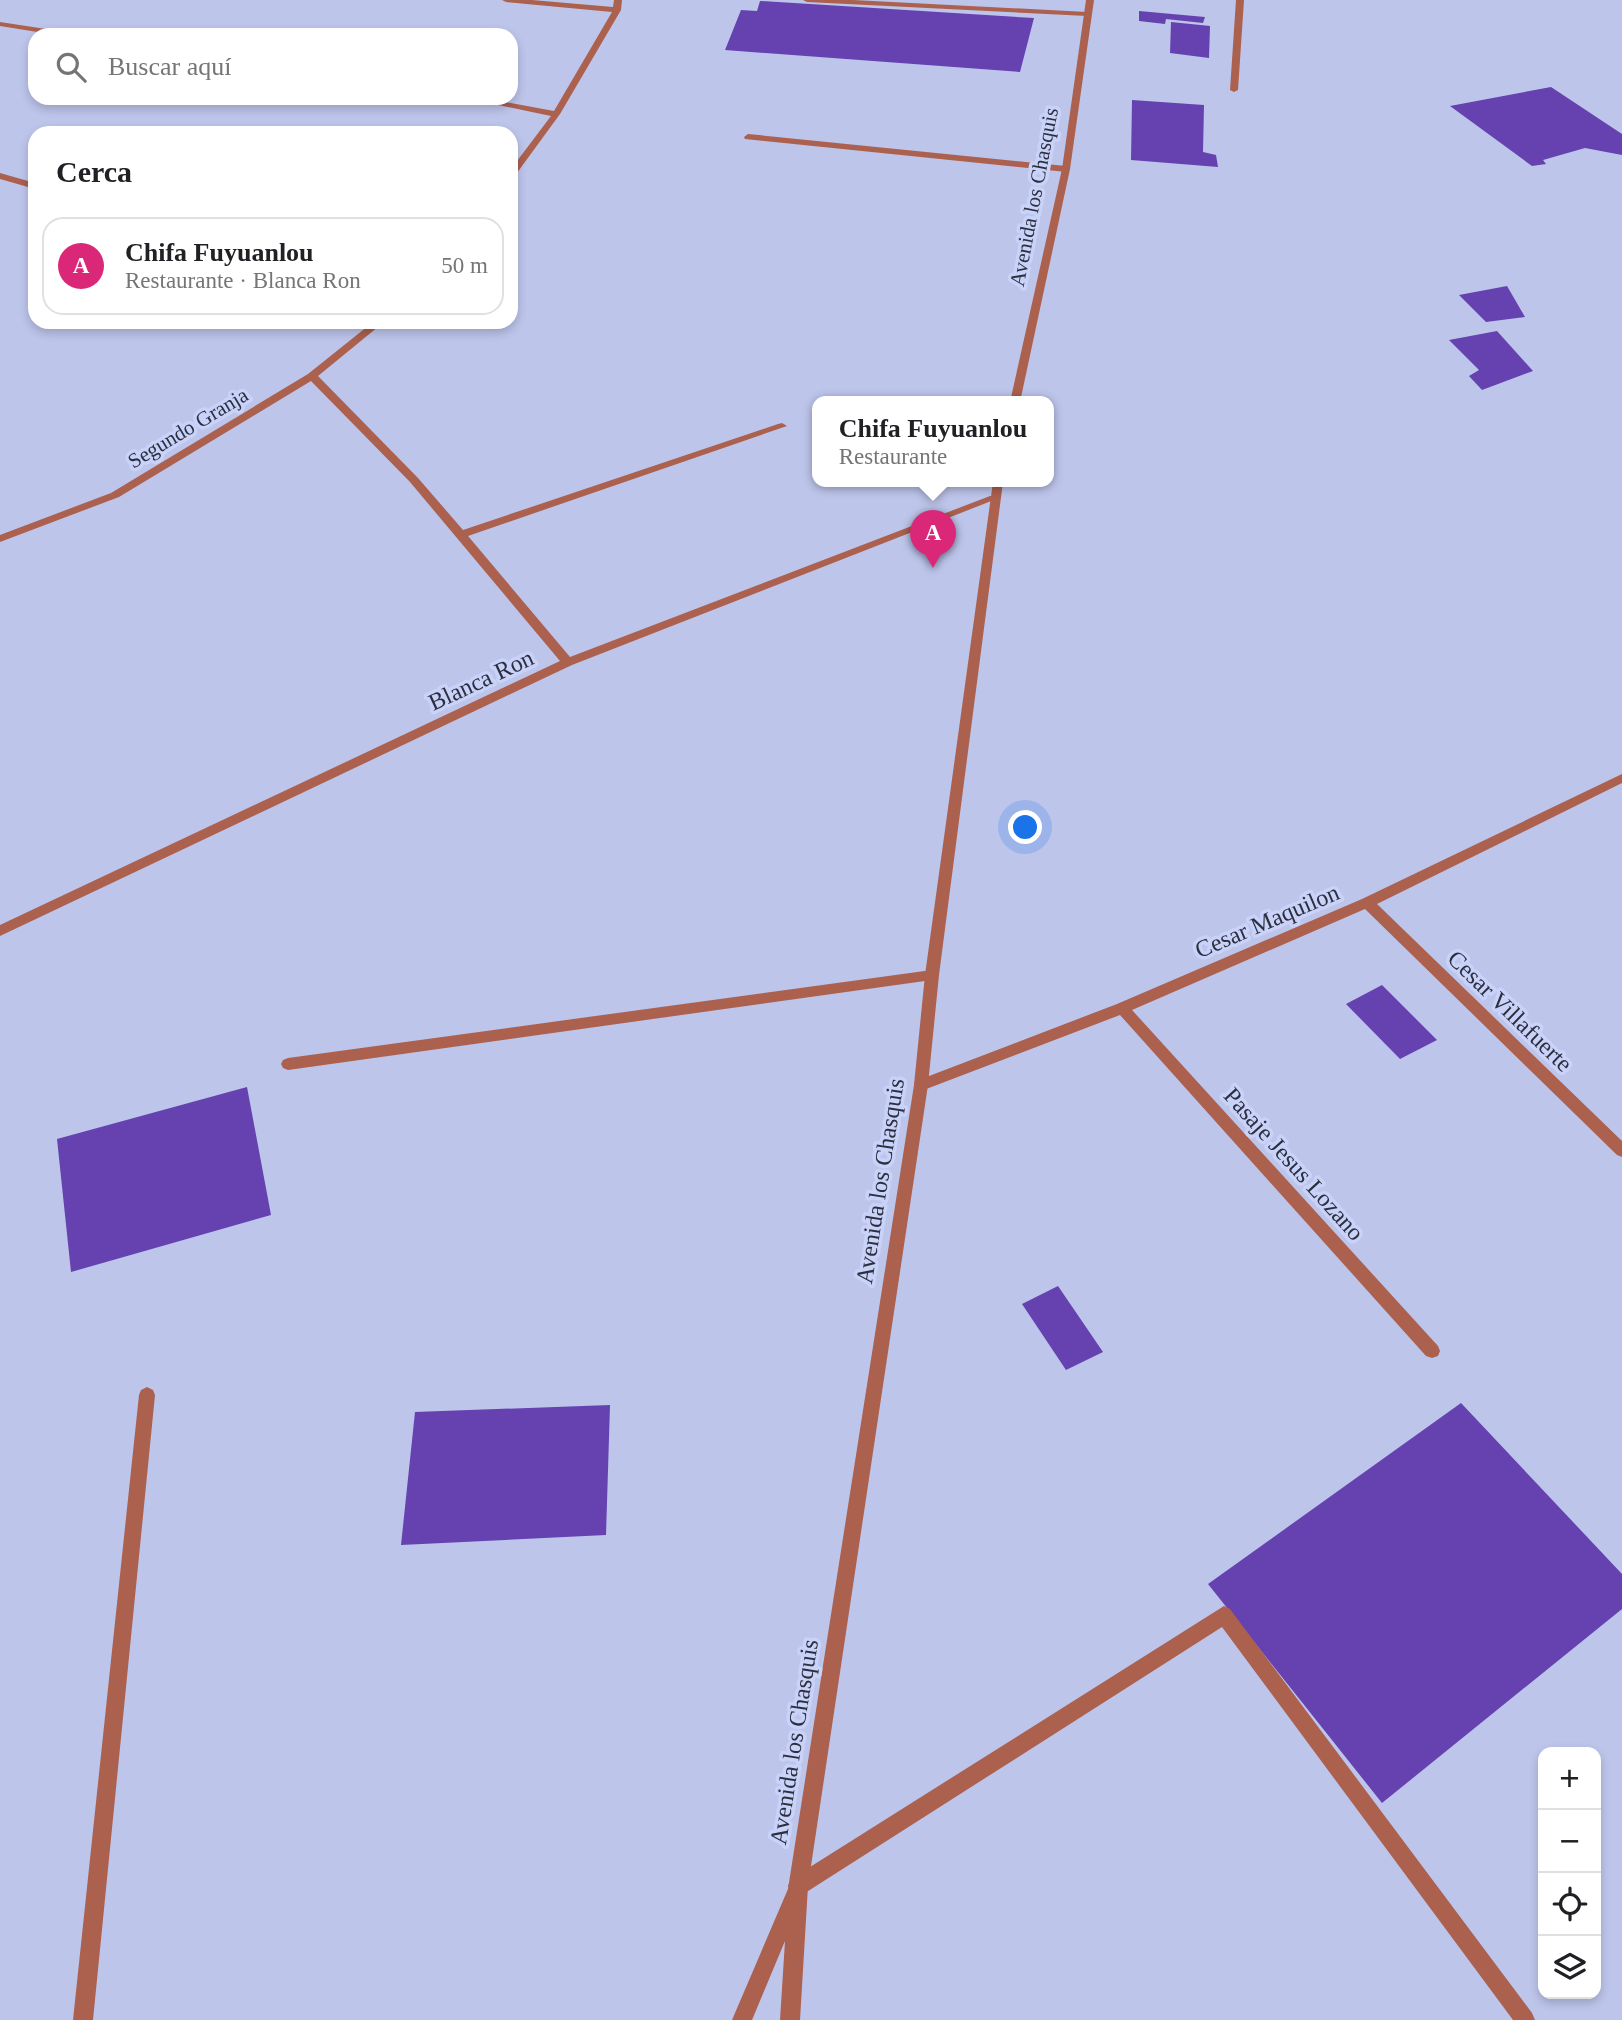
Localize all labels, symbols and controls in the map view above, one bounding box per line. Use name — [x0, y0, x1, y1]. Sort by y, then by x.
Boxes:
search box — [28, 28, 518, 105]
icon: search — [52, 48, 90, 86]
text: Buscar aquí — [108, 52, 231, 81]
street label: Avenida los Chasquis — [1005, 106, 1063, 288]
text: Cerca — [56, 155, 132, 188]
text: Chifa Fuyuanlou — [125, 238, 314, 267]
text: A — [73, 253, 89, 278]
text: 50 m — [441, 253, 488, 278]
text: Restaurante · Blanca Ron — [125, 268, 361, 293]
street label: Segundo Granja — [124, 382, 253, 473]
popup — [812, 396, 1054, 487]
text: Chifa Fuyuanlou — [839, 414, 1027, 443]
text: Restaurante — [839, 444, 947, 469]
pin: A — [910, 510, 956, 568]
street label: Blanca Ron — [424, 644, 538, 716]
your location — [1008, 810, 1042, 844]
street label: Cesar Maquilon — [1191, 879, 1343, 963]
street label: Cesar Villafuerte — [1442, 945, 1578, 1077]
street label: Avenida los Chasquis — [851, 1076, 909, 1286]
street label: Pasaje Jesus Lozano — [1219, 1082, 1369, 1246]
street label: Avenida los Chasquis — [765, 1637, 823, 1847]
map controls — [1538, 1747, 1601, 1999]
button: + — [1538, 1747, 1601, 1810]
button: − — [1538, 1810, 1601, 1873]
button: locate — [1538, 1873, 1601, 1936]
button: layers — [1538, 1936, 1601, 1999]

